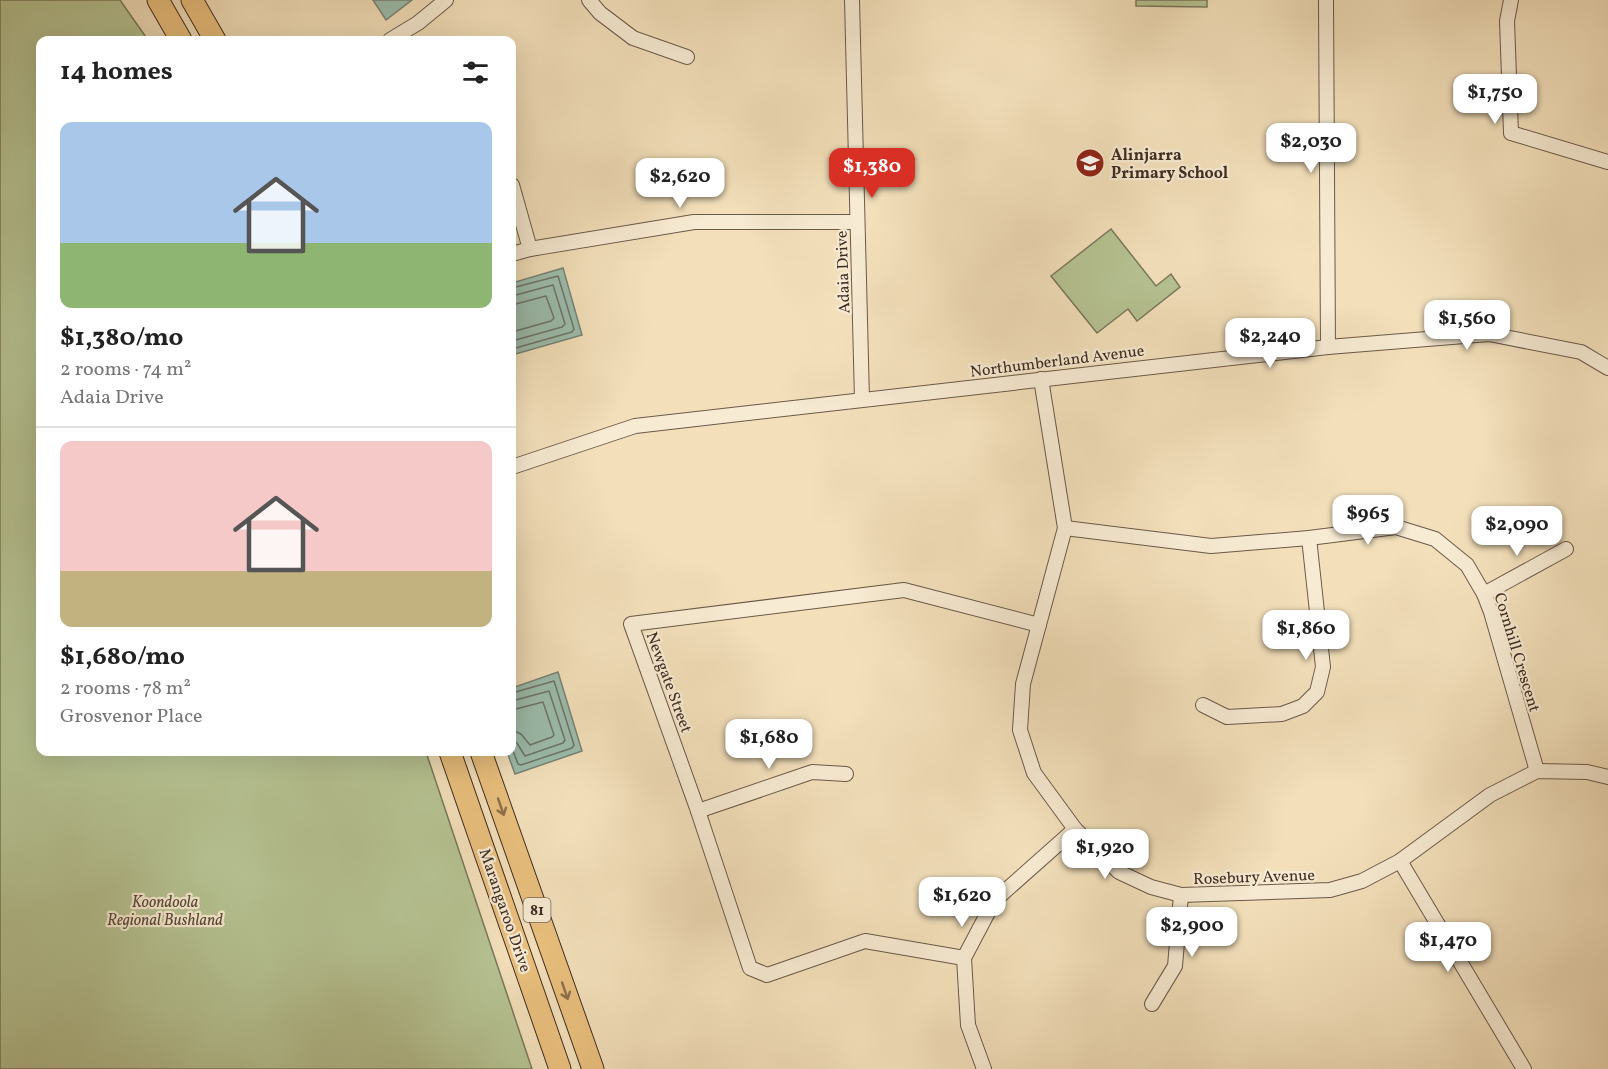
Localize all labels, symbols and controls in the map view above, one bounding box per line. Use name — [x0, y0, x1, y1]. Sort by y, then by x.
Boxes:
text: 14 homes — [60, 54, 173, 90]
icon: filters — [459, 56, 492, 89]
pin: $1,750 — [1446, 74, 1544, 125]
text: $1,750 — [1467, 79, 1523, 107]
pin: $2,030 — [1262, 123, 1360, 174]
text: $2,030 — [1280, 128, 1342, 156]
place label: Alinjarra Primary School — [1111, 145, 1229, 185]
school or university icon: Alinjarra Primary School — [1074, 147, 1106, 179]
pin: $1,380 — [823, 148, 921, 199]
text: $1,380 — [843, 153, 901, 181]
pin: $2,620 — [631, 158, 729, 209]
icon: home — [222, 161, 330, 269]
text: $2,620 — [650, 163, 710, 191]
street label: Adaia Drive — [832, 230, 856, 314]
pin: $1,560 — [1418, 300, 1516, 351]
text: $1,560 — [1438, 305, 1496, 333]
pin: $2,240 — [1221, 318, 1319, 369]
text: $1,380/mo — [60, 320, 183, 356]
text: $2,240 — [1239, 323, 1301, 351]
street label: Northumberland Avenue — [969, 340, 1146, 384]
text: 2 rooms · 74 m² — [60, 356, 191, 384]
text: Adaia Drive — [60, 384, 164, 412]
icon: home — [222, 480, 330, 588]
pin: $965 — [1332, 495, 1404, 546]
text: $965 — [1346, 500, 1390, 528]
pin: $2,090 — [1468, 506, 1566, 557]
text: $2,090 — [1485, 511, 1549, 539]
street label: Cornhill Crescent — [1487, 590, 1545, 715]
pin: $1,860 — [1257, 610, 1355, 661]
text: $1,860 — [1276, 615, 1336, 643]
street label: Newgate Street — [640, 629, 697, 736]
text: $1,680/mo — [60, 639, 185, 675]
text: 2 rooms · 78 m² — [60, 675, 191, 703]
text: Grosvenor Place — [60, 703, 203, 731]
pin: $1,680 — [720, 719, 818, 770]
text: $1,680 — [739, 724, 799, 752]
one-way arrow — [496, 797, 507, 816]
pin: $1,920 — [1056, 829, 1154, 880]
text: $1,920 — [1076, 834, 1134, 862]
street label: Marangaroo Drive — [473, 846, 536, 975]
street label: Rosebury Avenue — [1193, 865, 1315, 891]
pin: $1,620 — [913, 877, 1011, 928]
text: $1,620 — [933, 882, 991, 910]
park label: Koondoola Regional Bushland — [107, 892, 223, 932]
road number: 81 — [524, 898, 550, 922]
pin: $2,900 — [1143, 907, 1241, 958]
text: $2,900 — [1160, 912, 1224, 940]
pin: $1,470 — [1399, 922, 1497, 973]
text: $1,470 — [1419, 927, 1477, 955]
one-way arrow — [561, 981, 572, 1000]

